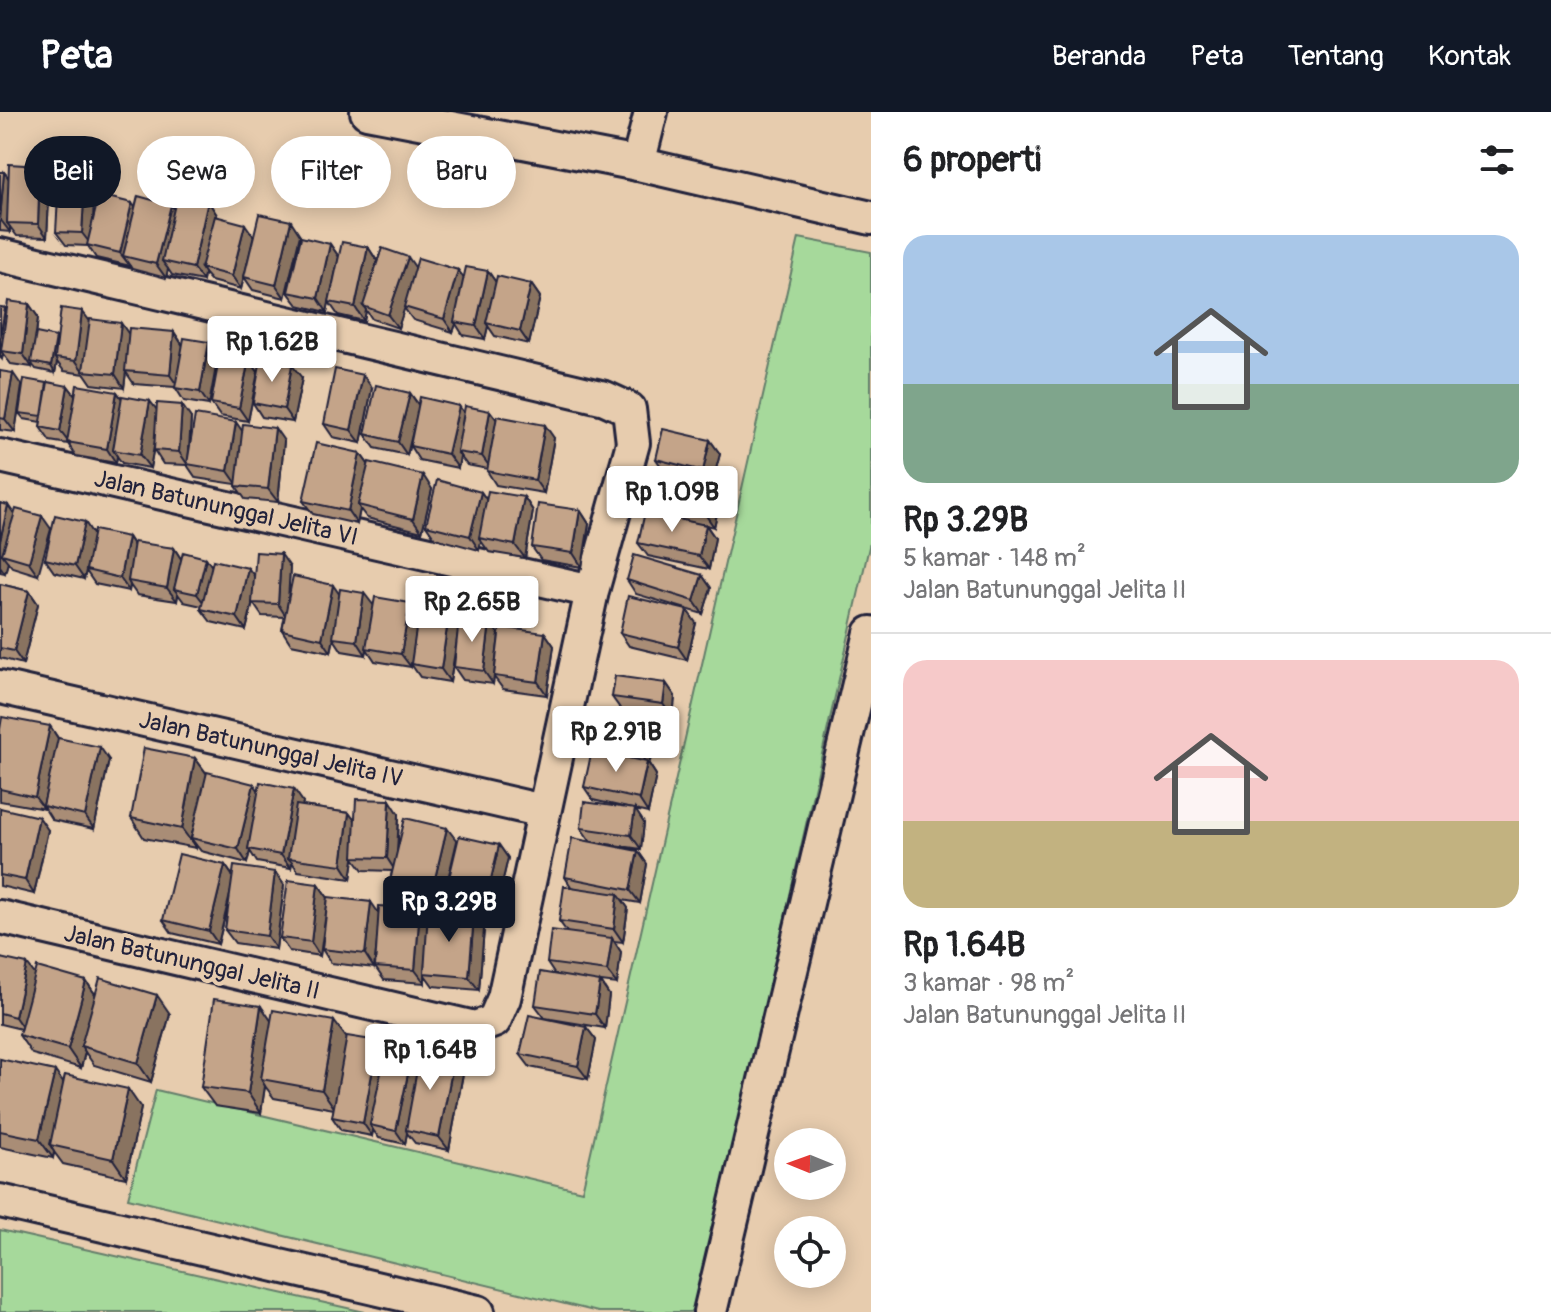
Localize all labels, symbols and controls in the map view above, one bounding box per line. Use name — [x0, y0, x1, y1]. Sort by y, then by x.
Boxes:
text: Peta — [40, 32, 113, 80]
text: Beranda — [1052, 39, 1146, 74]
text: Peta — [1190, 39, 1244, 74]
text: Tentang — [1288, 39, 1384, 74]
text: Kontak — [1428, 39, 1511, 74]
chip: Beli — [24, 136, 121, 208]
chip: Sewa — [137, 136, 255, 208]
chip: Filter — [271, 136, 391, 208]
chip: Baru — [407, 136, 516, 208]
icon: filters — [1475, 138, 1519, 182]
text: 6 properti — [903, 139, 1041, 182]
icon: home — [1139, 287, 1283, 431]
pin: Rp 1.62B — [189, 316, 355, 384]
text: Rp 1.62B — [225, 326, 319, 358]
street label: Jalan Batununggal Jelita VI — [91, 464, 361, 552]
pin: Rp 1.09B — [589, 466, 755, 534]
text: Rp 1.09B — [625, 476, 719, 508]
text: Rp 3.29B — [903, 499, 1028, 542]
text: 5 kamar · 148 m² — [903, 542, 1086, 574]
text: Jalan Batununggal Jelita II — [903, 574, 1187, 606]
pin: Rp 2.65B — [389, 576, 555, 644]
text: Rp 2.65B — [423, 586, 521, 618]
street label: Jalan Batununggal Jelita IV — [136, 705, 406, 794]
pin: Rp 2.91B — [533, 706, 699, 774]
icon: home — [1139, 712, 1283, 856]
text: Rp 2.91B — [570, 716, 662, 748]
pin: Rp 3.29B — [366, 876, 532, 944]
text: Rp 3.29B — [401, 886, 497, 918]
street label: Jalan Batununggal Jelita II — [61, 919, 323, 1006]
text: Rp 1.64B — [903, 924, 1026, 967]
text: 3 kamar · 98 m² — [903, 967, 1074, 999]
text: Jalan Batununggal Jelita II — [903, 999, 1187, 1031]
pin: Rp 1.64B — [347, 1024, 513, 1092]
text: Rp 1.64B — [383, 1034, 477, 1066]
north arrow — [774, 1128, 846, 1200]
map controls — [774, 1128, 846, 1288]
button: locate — [774, 1216, 846, 1288]

